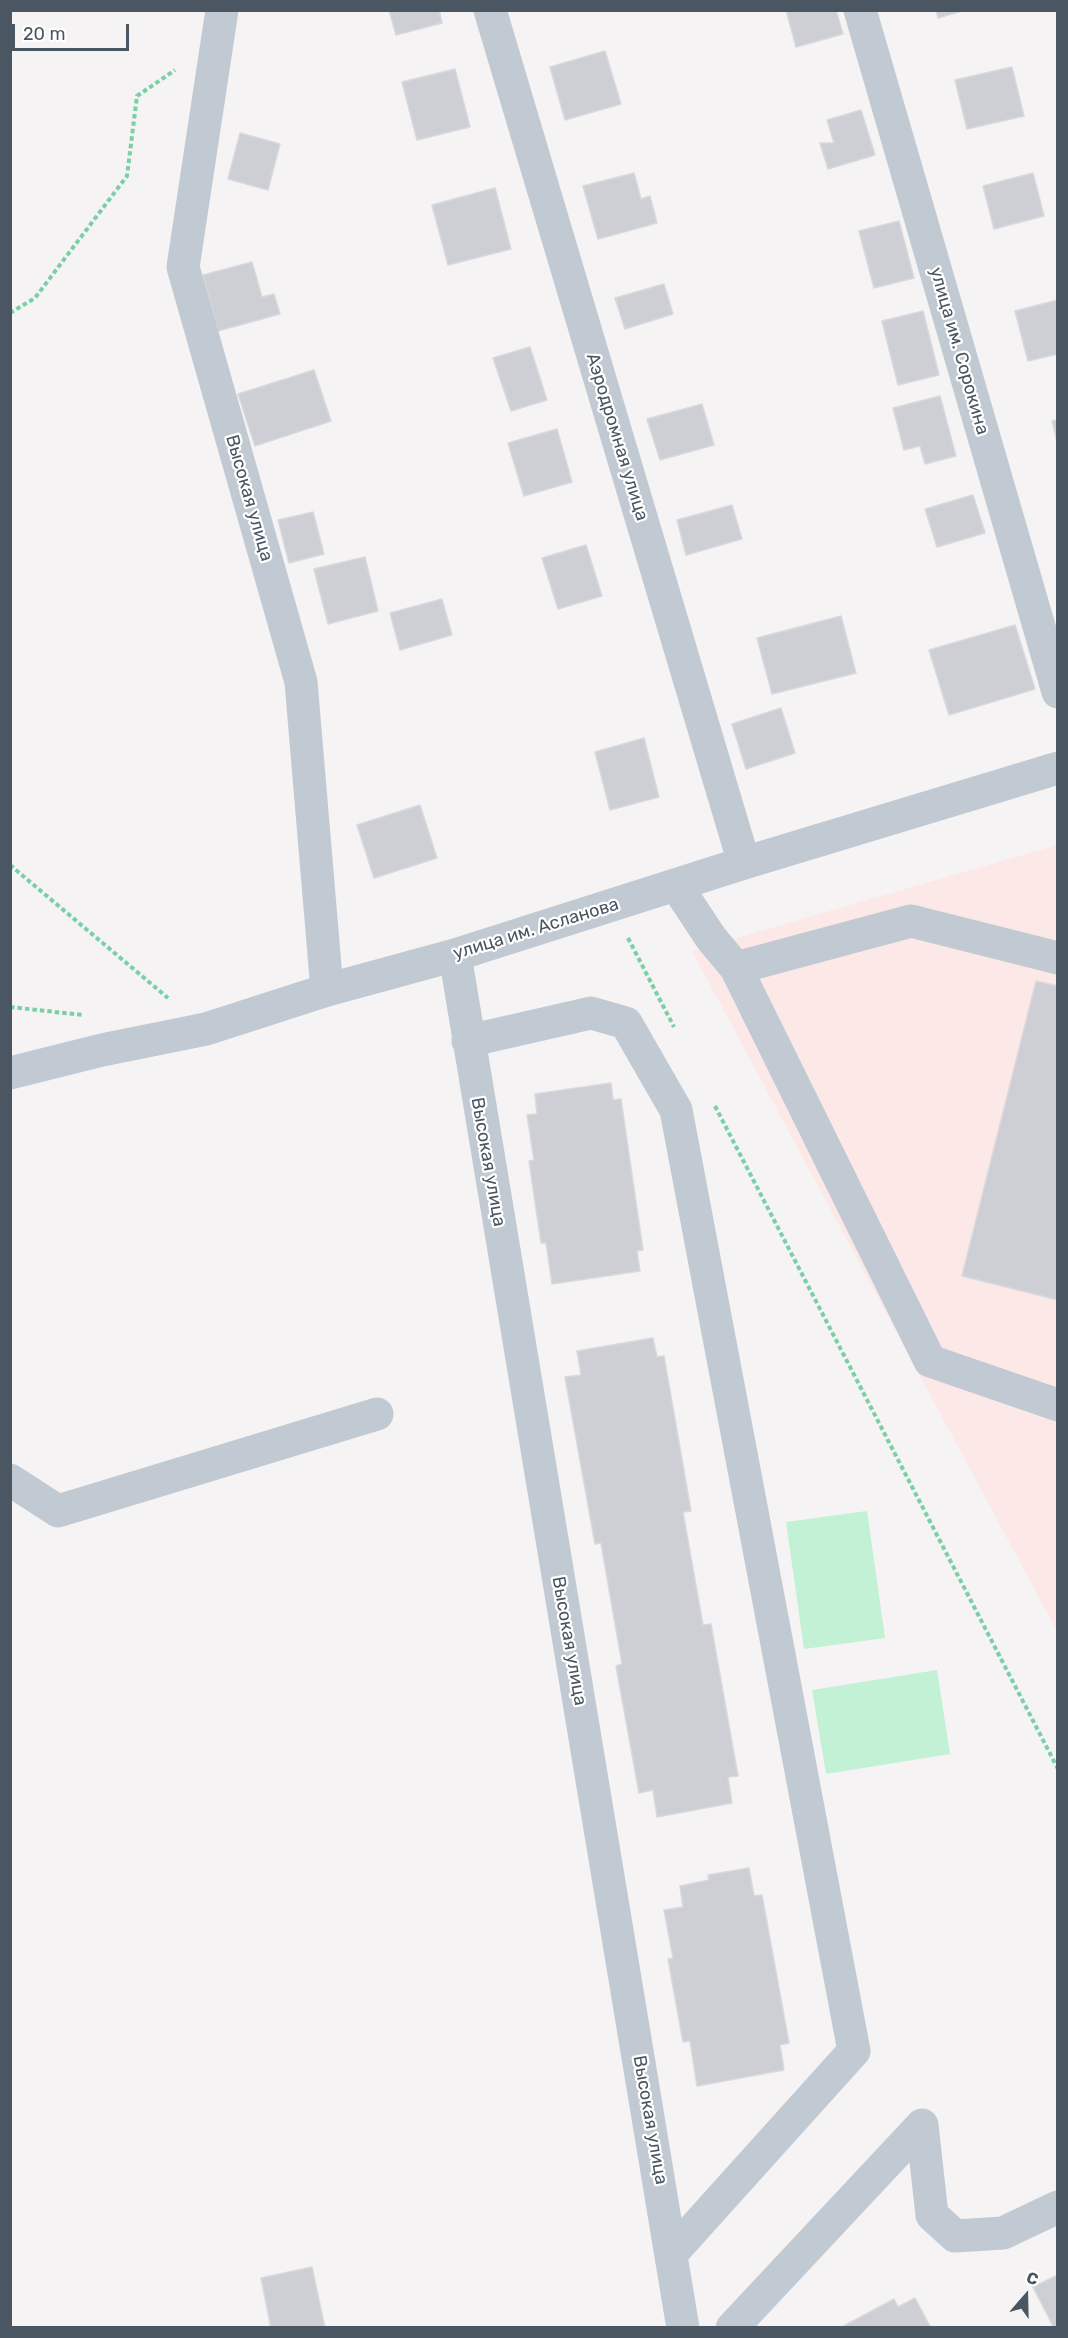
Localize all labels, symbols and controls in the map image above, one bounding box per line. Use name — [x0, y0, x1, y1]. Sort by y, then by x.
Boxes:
scale bar — [15, 12, 132, 50]
text: 20 m — [23, 23, 65, 45]
street label: улица им. Сорокина — [925, 265, 993, 437]
street label: Аэродромная улица — [581, 351, 653, 523]
street label: Высокая улица — [221, 432, 277, 564]
street label: улица им. Асланова — [451, 894, 621, 964]
street label: Высокая улица — [466, 1096, 510, 1228]
street label: Высокая улица — [547, 1575, 591, 1707]
street label: Высокая улица — [628, 2054, 672, 2186]
north arrow — [996, 2266, 1056, 2326]
text: С — [1024, 2268, 1041, 2289]

